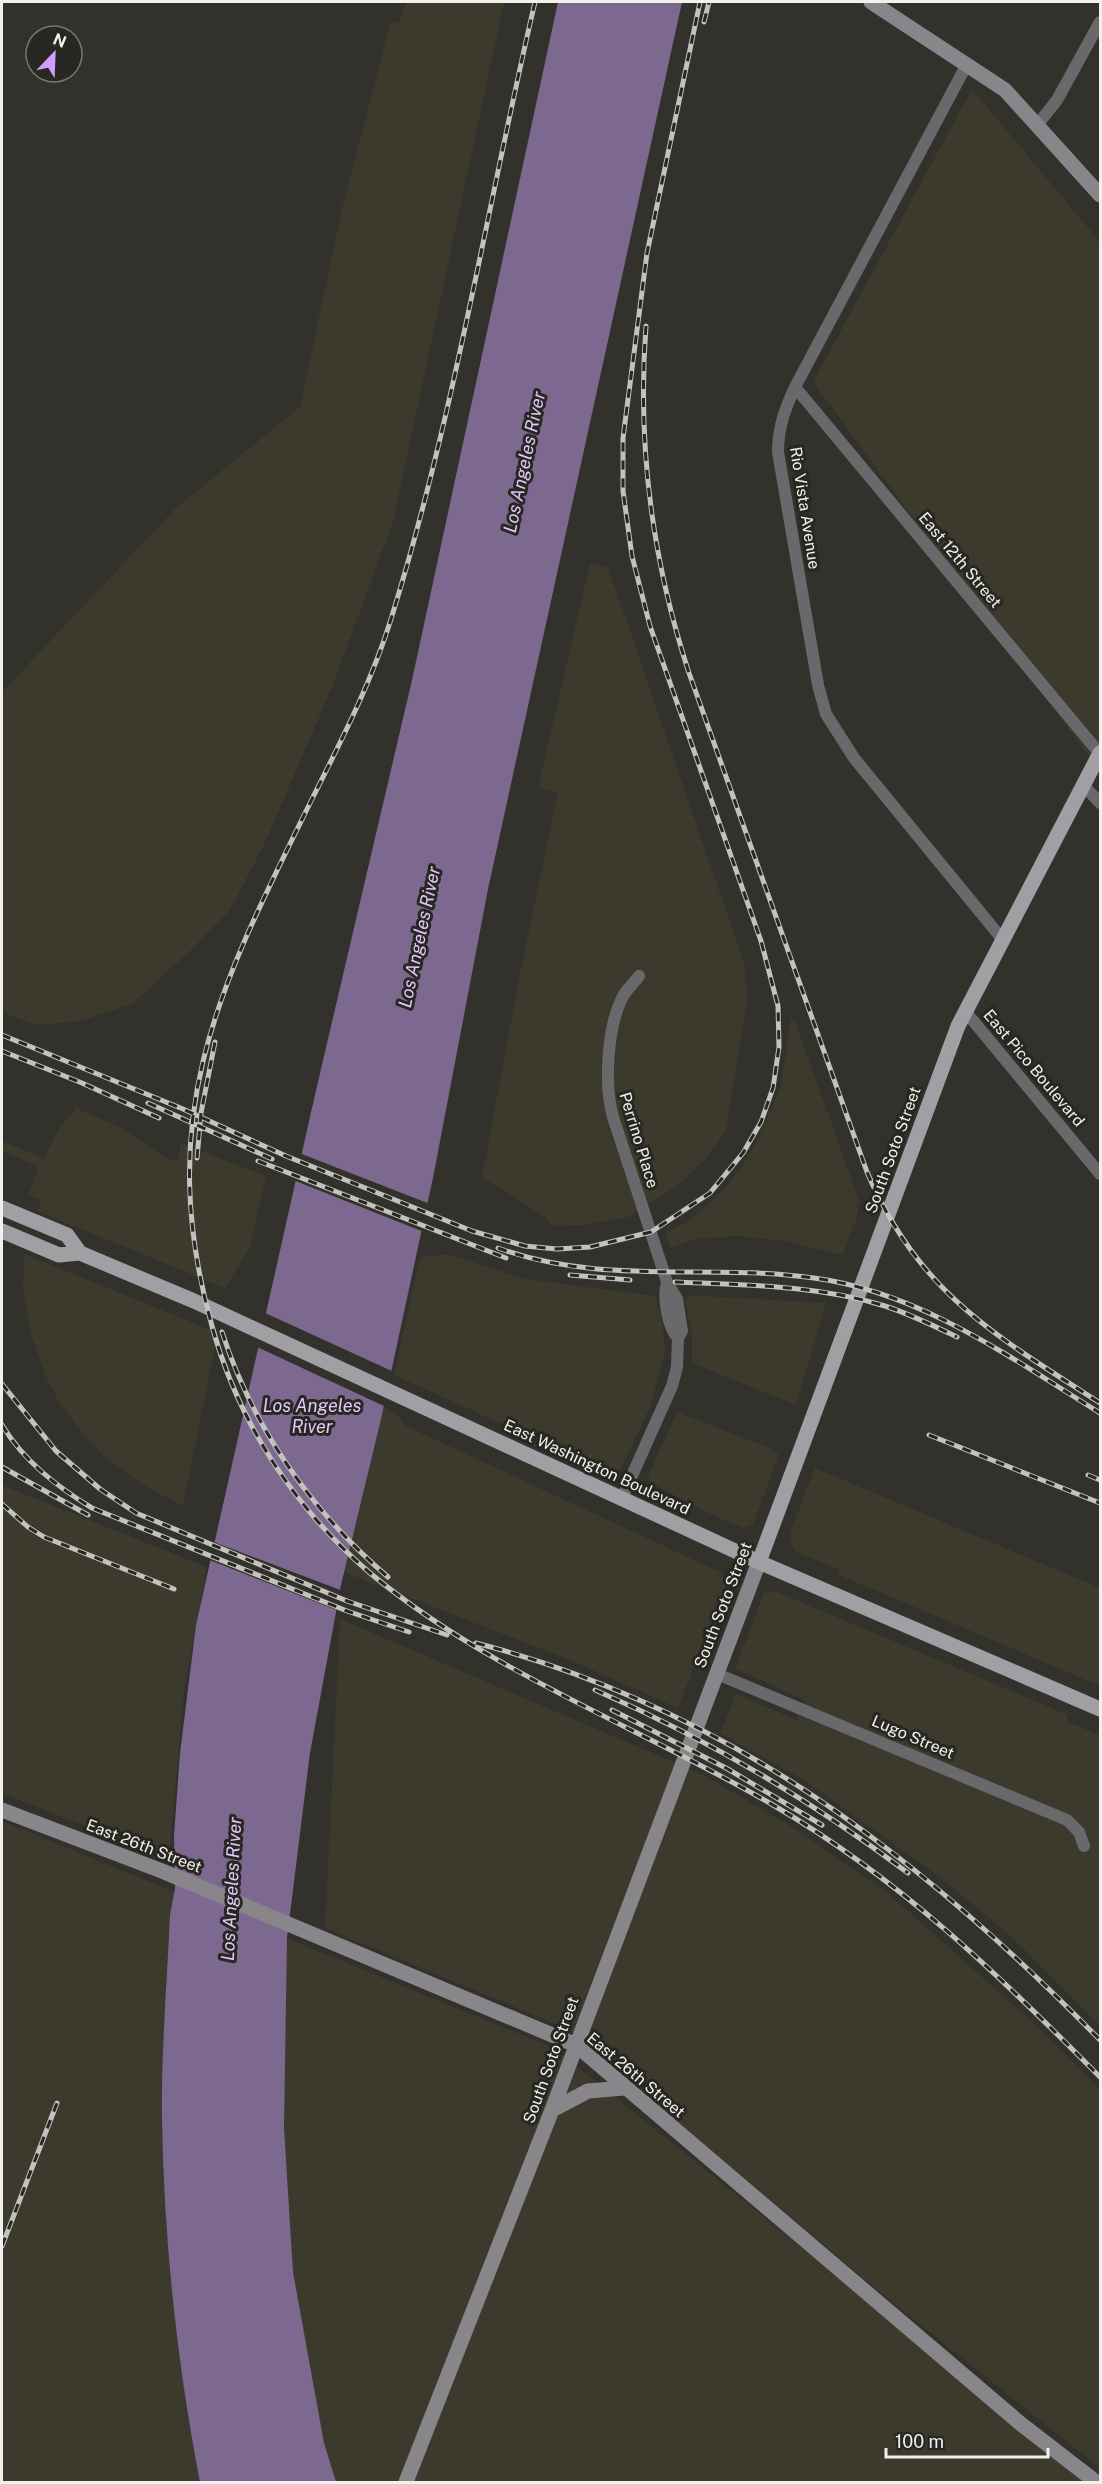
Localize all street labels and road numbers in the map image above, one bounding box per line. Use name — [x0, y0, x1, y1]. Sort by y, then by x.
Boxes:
street label: Rio Vista Avenue — [786, 445, 824, 571]
street label: East 12th Street — [915, 508, 1005, 612]
street label: East Pico Boulevard — [979, 1006, 1089, 1130]
street label: South Soto Street — [861, 1084, 925, 1216]
street label: Perrino Place — [615, 1090, 663, 1190]
street label: East Washington Boulevard — [501, 1415, 693, 1519]
street label: South Soto Street — [690, 1539, 756, 1671]
street label: Lugo Street — [869, 1711, 957, 1763]
street label: East 26th Street — [84, 1815, 204, 1877]
street label: South Soto Street — [519, 1994, 583, 2126]
street label: East 26th Street — [583, 2028, 689, 2122]

